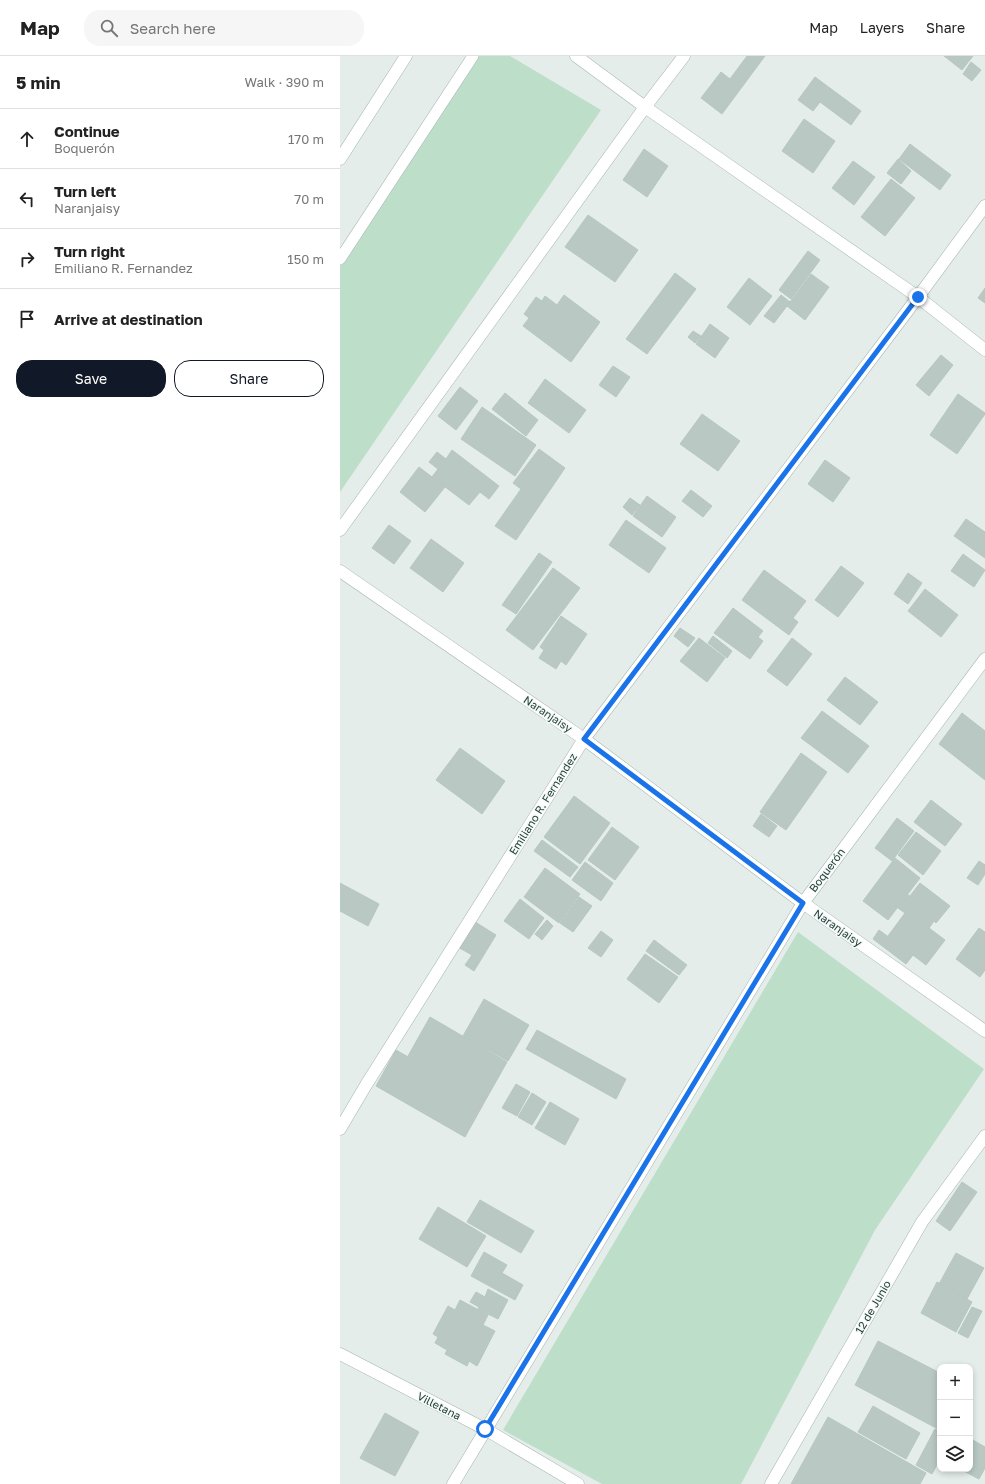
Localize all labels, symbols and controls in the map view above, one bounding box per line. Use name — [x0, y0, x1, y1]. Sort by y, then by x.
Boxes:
search box — [84, 10, 364, 46]
text: Map — [20, 16, 60, 39]
icon: search — [98, 17, 120, 39]
text: Search here — [130, 19, 216, 37]
text: Map — [809, 19, 838, 36]
text: Layers — [860, 19, 904, 36]
text: Share — [926, 19, 965, 36]
text: 5 min — [16, 72, 60, 93]
text: Walk · 390 m — [245, 74, 324, 90]
text: Continue — [54, 122, 120, 140]
icon: ahead — [16, 128, 38, 150]
text: 170 m — [288, 131, 324, 147]
text: Boquerón — [54, 140, 115, 156]
text: Turn left — [54, 182, 116, 200]
icon: left — [16, 188, 38, 210]
text: 70 m — [294, 191, 324, 207]
text: Naranjaisy — [54, 200, 120, 216]
text: Turn right — [54, 242, 125, 260]
icon: right — [16, 248, 38, 270]
text: 150 m — [287, 251, 324, 267]
text: Emiliano R. Fernandez — [54, 260, 193, 276]
route end — [909, 288, 927, 306]
icon: arrive — [16, 308, 38, 330]
text: Arrive at destination — [54, 310, 203, 328]
button: Save — [16, 360, 166, 397]
button: Share — [174, 360, 324, 397]
street label: Naranjaisy — [521, 693, 575, 735]
street label: Emiliano R. Fernandez — [506, 750, 579, 857]
street label: Boquerón — [806, 845, 847, 894]
street label: Naranjaisy — [812, 906, 865, 949]
street label: 12 de Junio — [852, 1277, 893, 1336]
map controls — [937, 1364, 973, 1472]
button: + — [937, 1364, 973, 1400]
street label: Villetana — [415, 1389, 463, 1422]
button: − — [937, 1400, 973, 1436]
route start — [476, 1420, 494, 1438]
button: layers — [937, 1436, 973, 1472]

